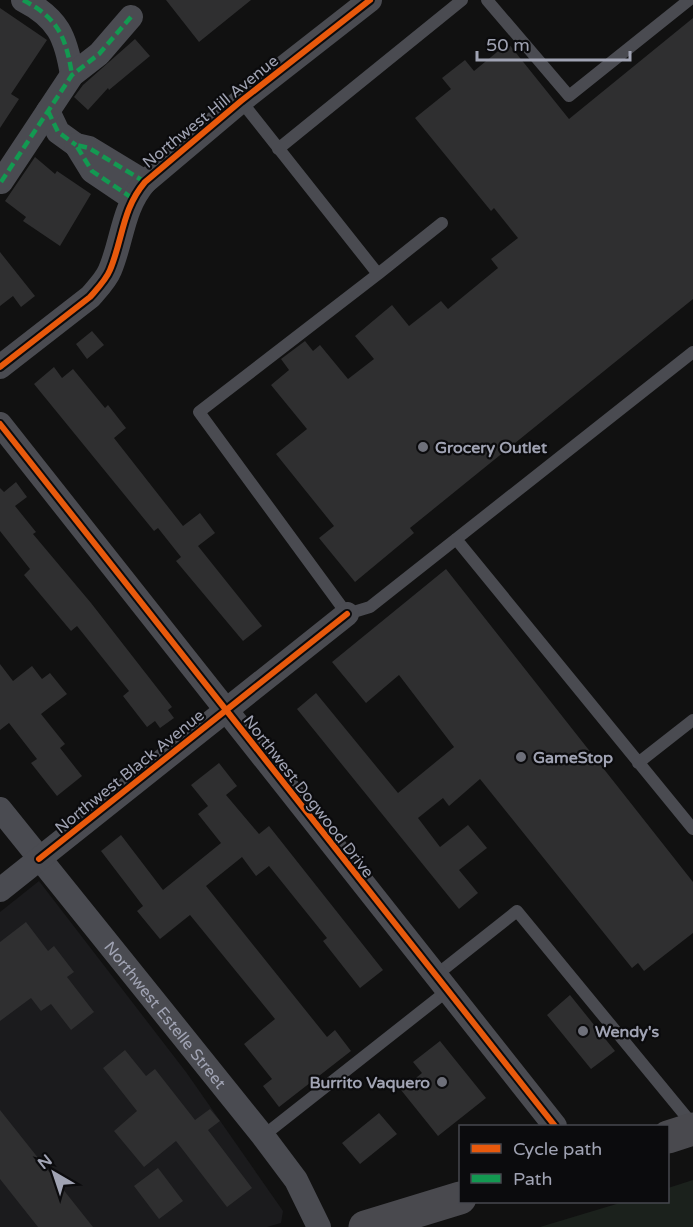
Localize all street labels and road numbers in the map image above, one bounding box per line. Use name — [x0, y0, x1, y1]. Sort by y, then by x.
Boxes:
street label: Northwest Hill Avenue — [139, 51, 283, 173]
street label: Northwest Black Avenue — [51, 705, 208, 838]
street label: Northwest Dogwood Drive — [238, 711, 378, 882]
street label: Northwest Estelle Street — [99, 938, 230, 1093]

